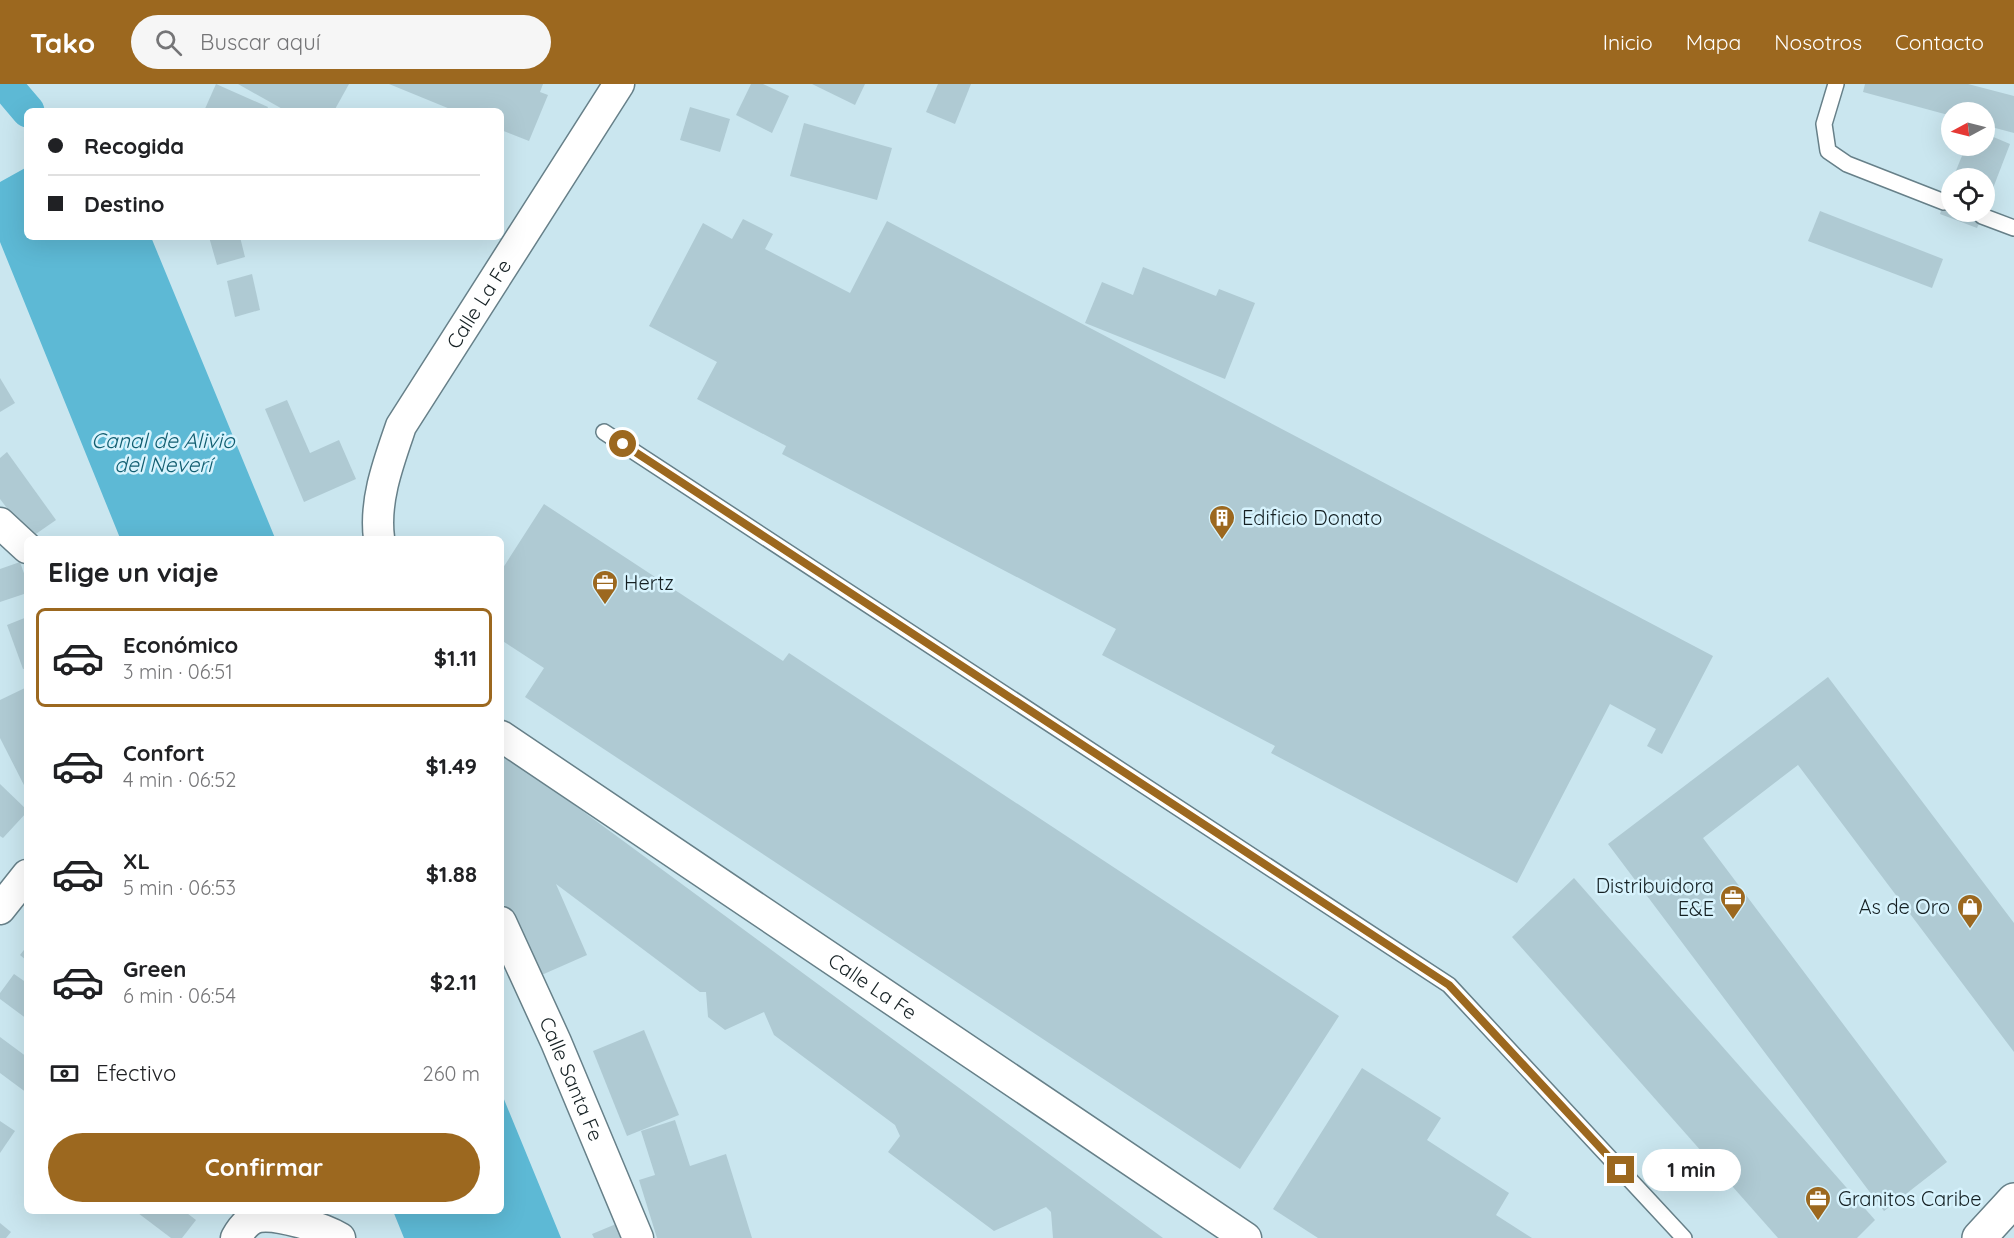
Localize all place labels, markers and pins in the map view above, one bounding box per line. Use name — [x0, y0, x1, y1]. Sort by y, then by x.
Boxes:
building icon: Edificio Donato — [1207, 503, 1237, 541]
place label: Edificio Donato — [1242, 505, 1382, 530]
office icon: Hertz — [590, 568, 620, 606]
place label: Hertz — [624, 570, 674, 595]
place label: Distribuidora E&E — [1596, 873, 1714, 921]
office icon: Distribuidora E&E — [1718, 883, 1748, 921]
shop icon: As de Oro — [1955, 892, 1985, 930]
place label: As de Oro — [1859, 894, 1950, 919]
office icon: Granitos Caribe — [1803, 1184, 1833, 1222]
place label: Granitos Caribe — [1838, 1186, 1982, 1211]

